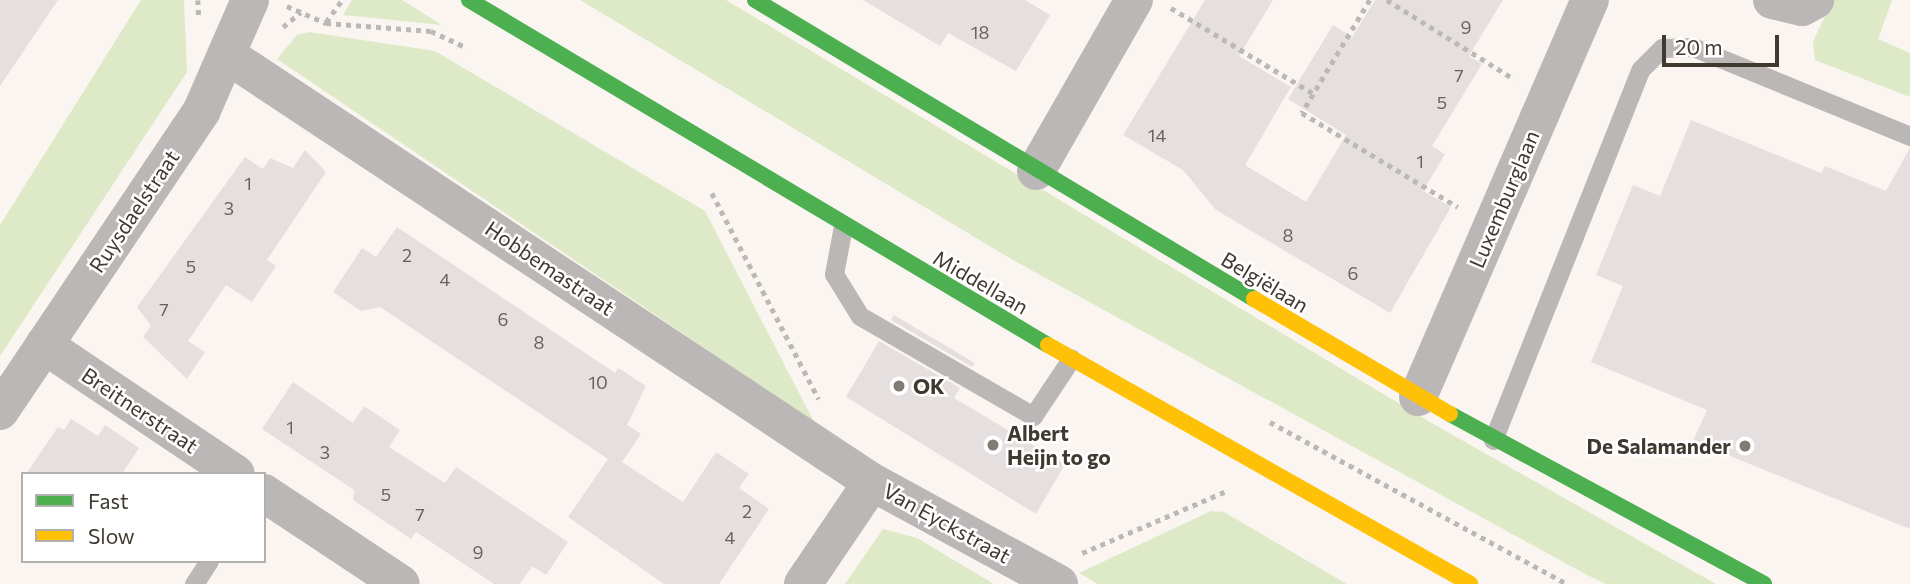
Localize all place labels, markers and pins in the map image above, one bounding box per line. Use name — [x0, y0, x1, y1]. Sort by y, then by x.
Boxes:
place label: OK — [913, 373, 945, 399]
marker: OK — [891, 378, 907, 394]
place label: Albert Heijn to go — [1007, 420, 1111, 470]
place label: De Salamander — [1587, 433, 1731, 459]
marker: Albert Heijn to go — [985, 437, 1001, 453]
marker: De Salamander — [1737, 438, 1753, 454]

